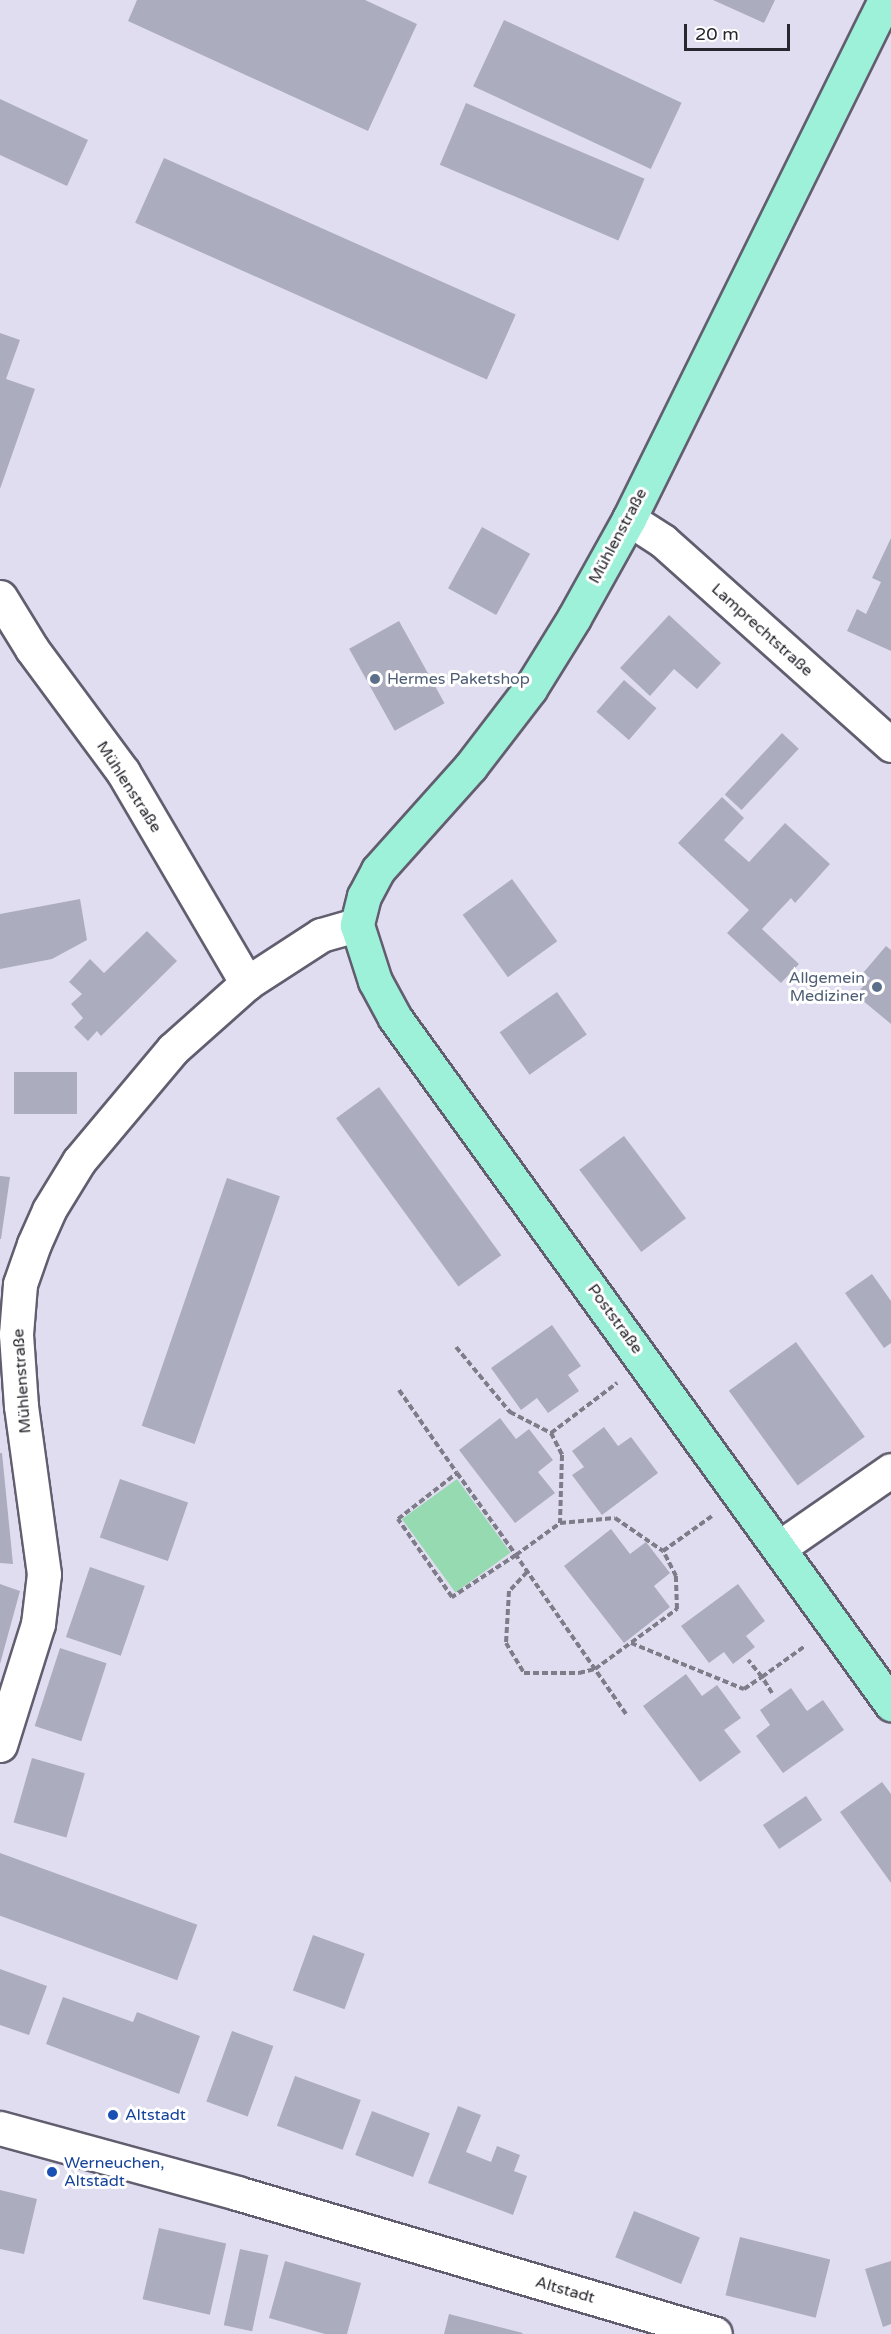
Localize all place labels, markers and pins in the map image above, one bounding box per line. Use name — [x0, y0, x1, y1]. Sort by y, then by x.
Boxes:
place label: Hermes Paketshop — [387, 669, 530, 689]
marker: Hermes Paketshop — [368, 672, 382, 686]
place label: Allgemein Mediziner — [789, 968, 865, 1006]
marker: Allgemein Mediziner — [870, 980, 884, 994]
place label: Altstadt — [125, 2105, 186, 2125]
marker: Altstadt — [106, 2108, 120, 2122]
place label: Werneuchen, Altstadt — [64, 2153, 164, 2191]
marker: Werneuchen, Altstadt — [45, 2165, 59, 2179]

